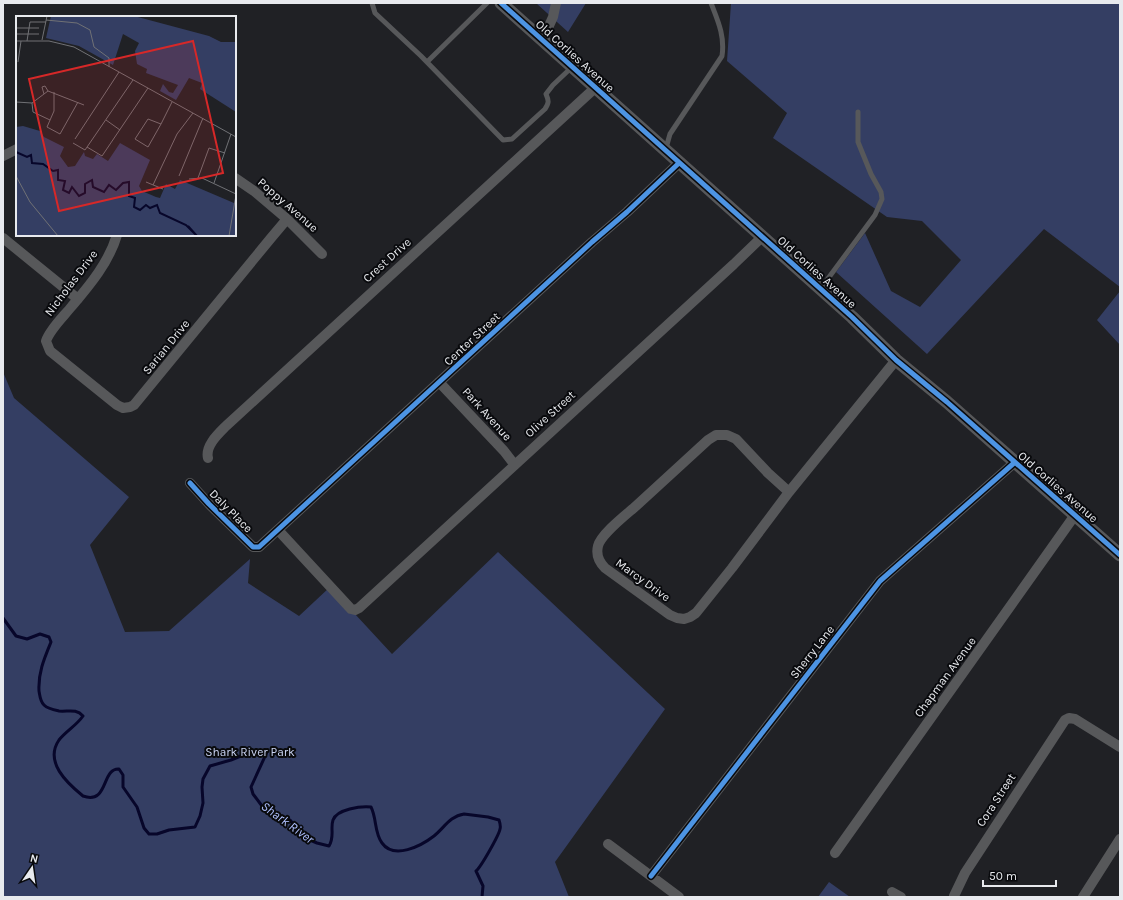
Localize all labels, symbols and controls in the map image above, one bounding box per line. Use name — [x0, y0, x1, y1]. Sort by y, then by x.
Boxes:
inset map — [16, 16, 236, 236]
street label: Old Corlies Avenue — [533, 17, 617, 95]
street label: Poppy Avenue — [255, 175, 321, 235]
street label: Old Corlies Avenue — [775, 233, 859, 311]
street label: Crest Drive — [360, 235, 414, 285]
street label: Nicholas Drive — [42, 247, 100, 319]
street label: Center Street — [441, 309, 503, 369]
street label: Sarian Drive — [140, 317, 192, 377]
street label: Park Avenue — [459, 385, 515, 443]
street label: Olive Street — [522, 388, 578, 440]
street label: Old Corlies Avenue — [1015, 449, 1101, 525]
street label: Daly Place — [206, 486, 256, 536]
street label: Marcy Drive — [613, 556, 673, 604]
street label: Sherry Lane — [787, 623, 837, 681]
street label: Chapman Avenue — [911, 634, 979, 720]
park label: Shark River Park — [205, 745, 295, 759]
street label: Cora Street — [974, 770, 1019, 829]
water label: Shark River — [258, 798, 317, 847]
north arrow — [12, 848, 52, 888]
text: N — [29, 852, 39, 866]
scale bar — [983, 862, 1056, 888]
text: 50 m — [989, 869, 1017, 883]

